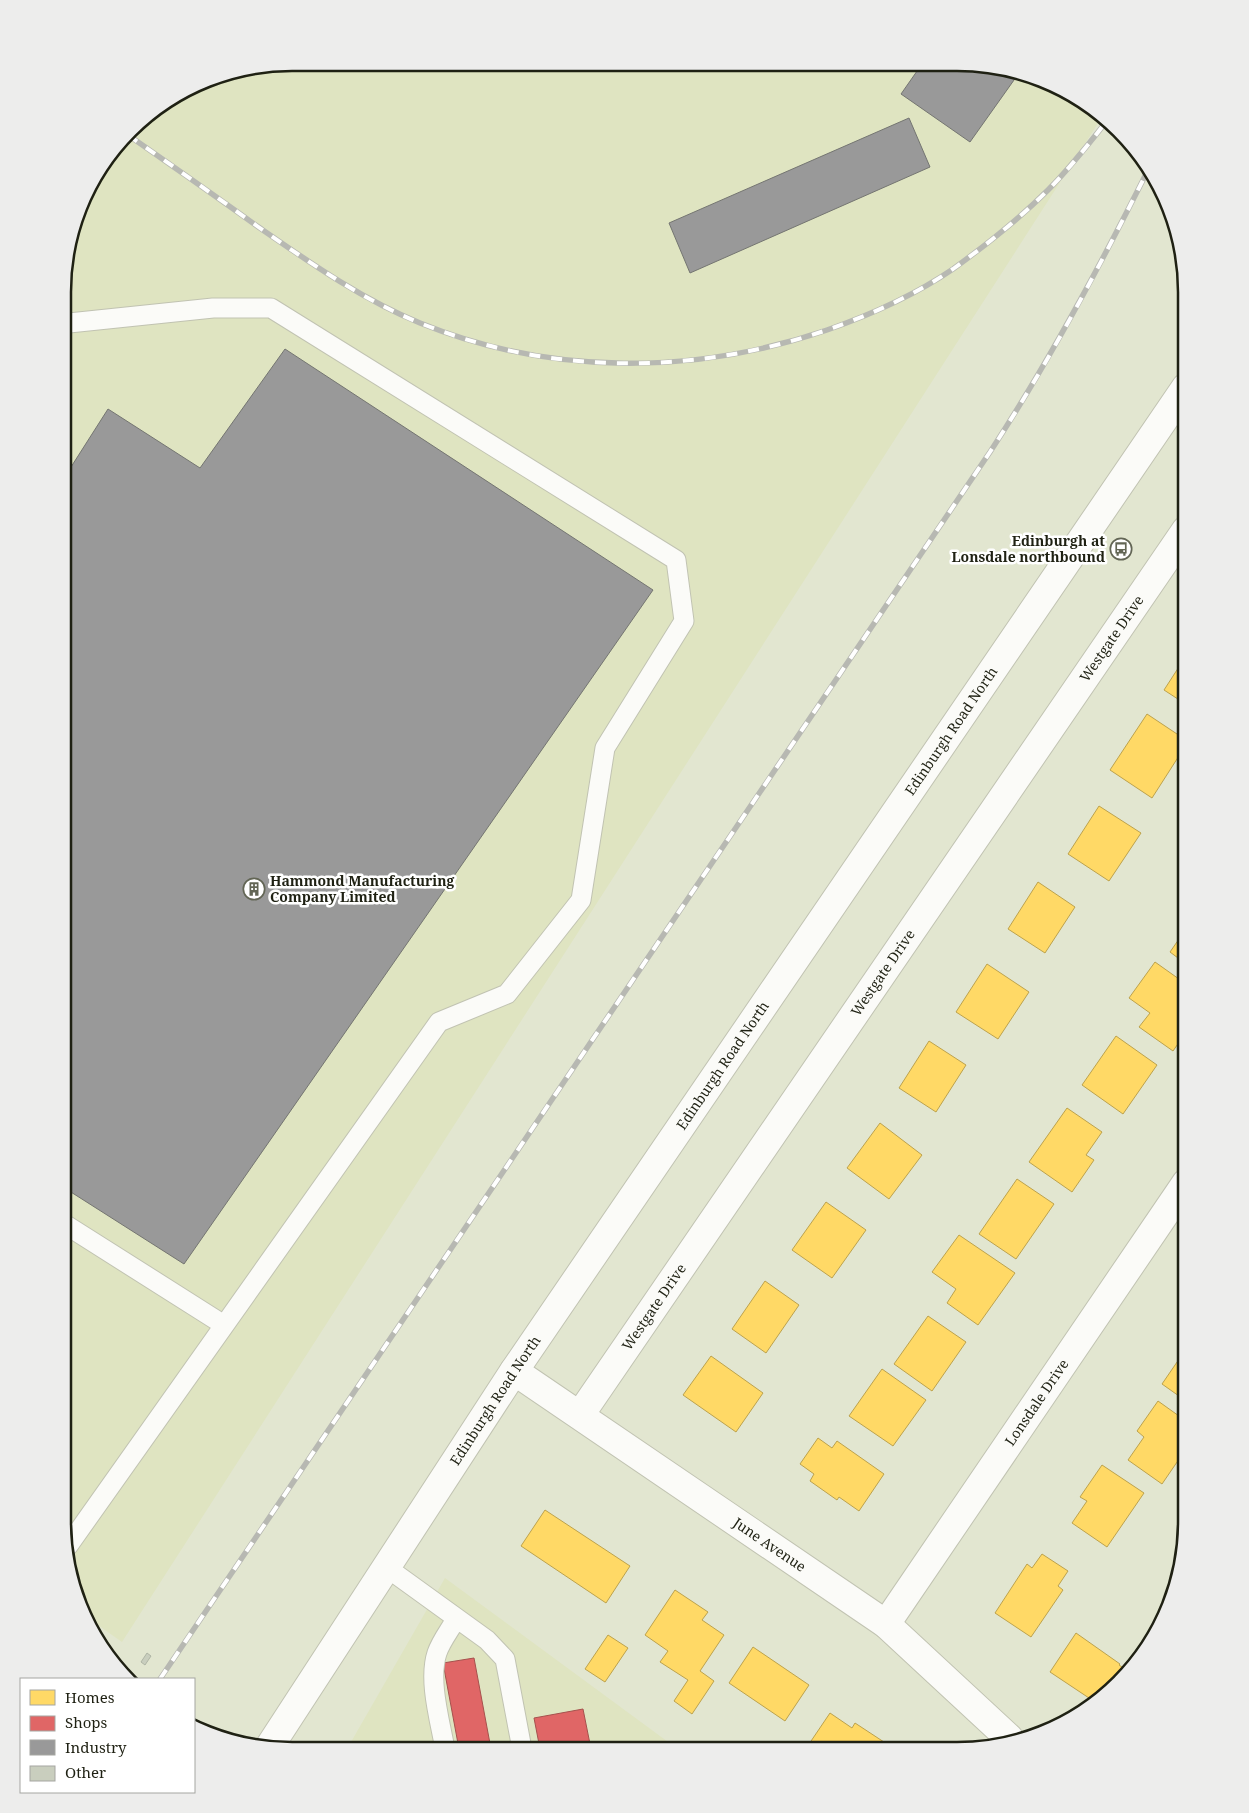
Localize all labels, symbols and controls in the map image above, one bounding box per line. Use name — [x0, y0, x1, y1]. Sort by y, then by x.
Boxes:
place label: Edinburgh at Lonsdale northbound — [951, 531, 1105, 566]
bus stop icon: Edinburgh at Lonsdale northbound — [1109, 537, 1133, 561]
street label: Westgate Drive — [1075, 591, 1148, 685]
street label: Edinburgh Road North — [900, 663, 1001, 799]
place label: Hammond Manufacturing Company Limited — [270, 871, 455, 906]
building icon: Hammond Manufacturing Company Limited — [242, 877, 266, 901]
street label: Westgate Drive — [846, 925, 919, 1019]
street label: Edinburgh Road North — [672, 997, 773, 1133]
street label: Westgate Drive — [617, 1260, 690, 1354]
street label: Edinburgh Road North — [445, 1332, 545, 1469]
street label: Lonsdale Drive — [1000, 1355, 1073, 1449]
street label: June Avenue — [729, 1512, 810, 1576]
legend — [20, 1678, 195, 1793]
text: Homes — [65, 1687, 115, 1707]
text: Shops — [65, 1712, 108, 1732]
text: Industry — [65, 1737, 127, 1757]
text: Other — [65, 1762, 106, 1782]

